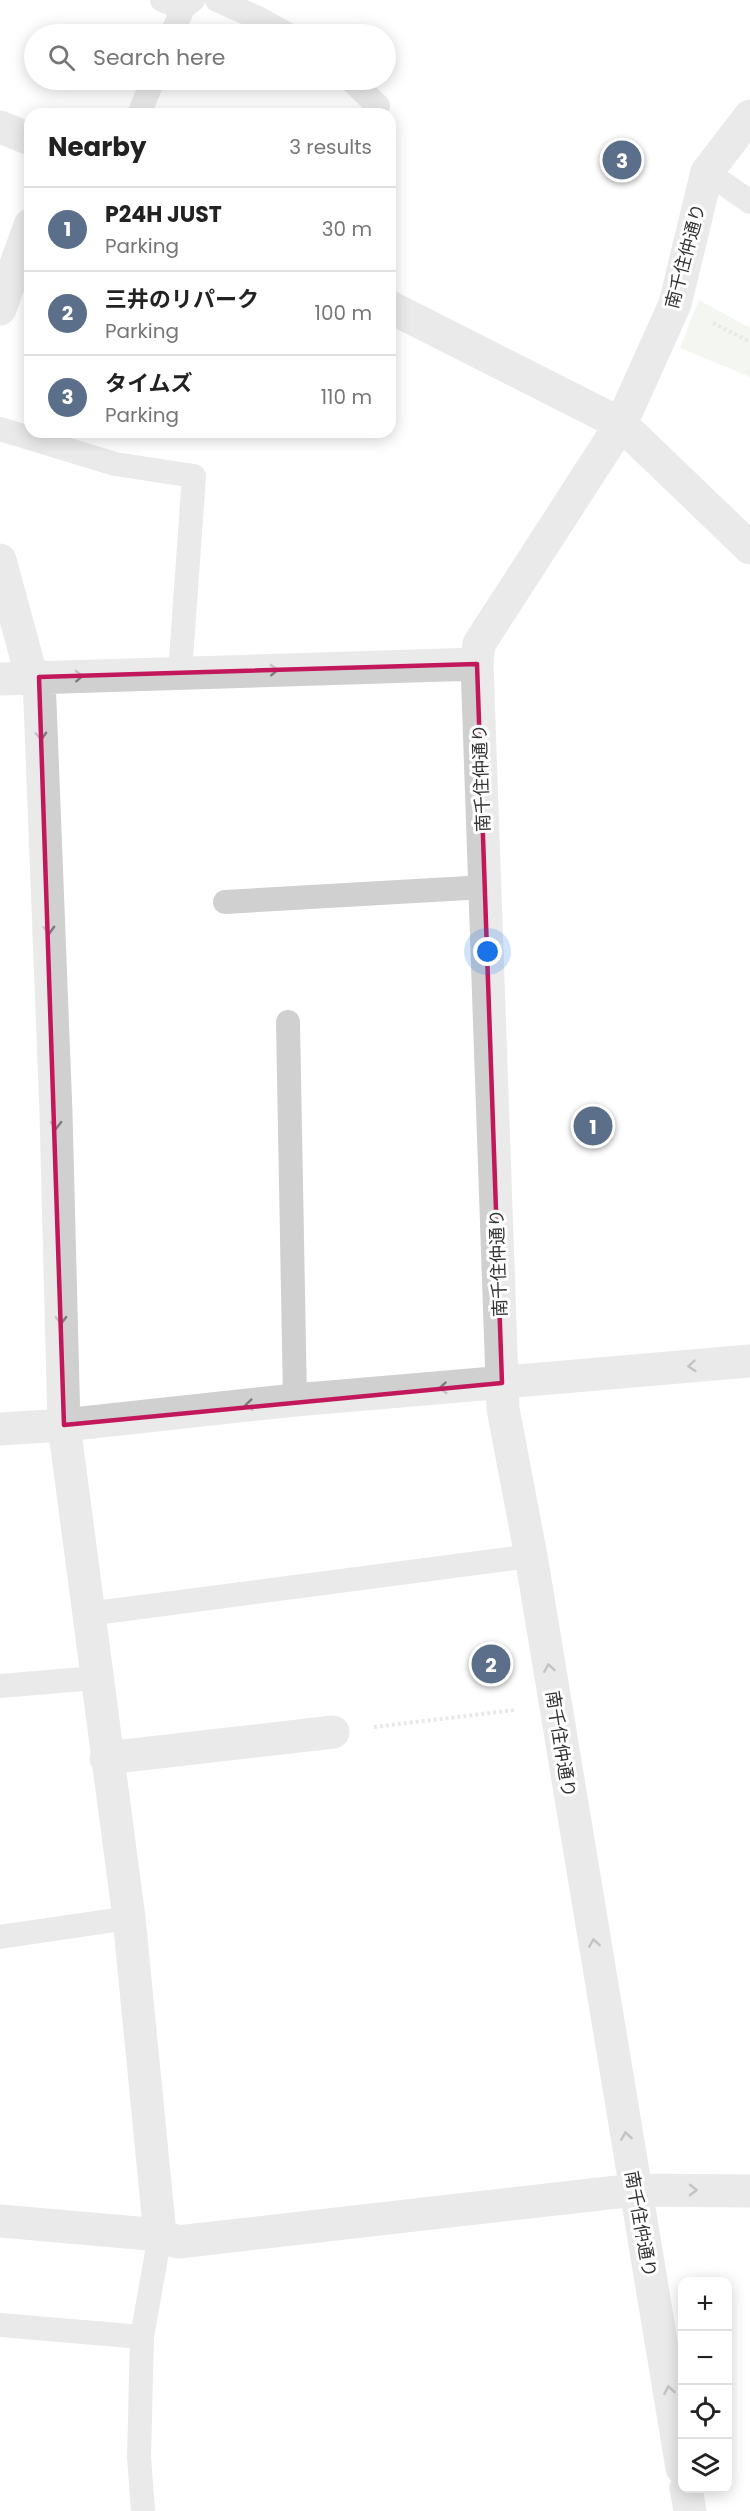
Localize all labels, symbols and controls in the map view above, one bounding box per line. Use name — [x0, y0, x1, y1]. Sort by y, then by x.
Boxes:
search box — [24, 24, 396, 90]
icon: search — [45, 41, 78, 74]
text: Search here — [93, 42, 226, 73]
text: Nearby — [48, 129, 146, 165]
text: 3 results — [289, 133, 372, 161]
pin: 3 — [602, 138, 642, 182]
text: P24H JUST — [105, 199, 222, 230]
street label: 南千住仲通り — [659, 201, 711, 311]
text: 1 — [64, 215, 71, 243]
text: 30 m — [322, 215, 372, 243]
text: Parking — [105, 232, 179, 260]
text: 三井のリパーク — [105, 284, 259, 315]
text: 2 — [62, 299, 73, 327]
text: 100 m — [315, 299, 372, 327]
text: Parking — [105, 317, 179, 345]
text: タイムズ — [105, 368, 193, 399]
text: 3 — [61, 383, 74, 411]
text: 110 m — [321, 383, 372, 411]
text: Parking — [105, 401, 179, 429]
one-way arrow — [270, 664, 279, 676]
one-way arrow — [75, 670, 84, 682]
street label: 南千住仲通り — [467, 724, 495, 832]
one-way arrow — [35, 731, 47, 740]
one-way arrow — [42, 926, 55, 935]
your location — [473, 937, 502, 966]
pin: 1 — [574, 1104, 612, 1148]
one-way arrow — [50, 1121, 63, 1130]
street label: 南千住仲通り — [484, 1209, 512, 1317]
one-way arrow — [55, 1316, 67, 1325]
one-way arrow — [687, 1359, 696, 1372]
one-way arrow — [439, 1381, 448, 1394]
one-way arrow — [245, 1398, 254, 1410]
pin: 2 — [472, 1642, 510, 1686]
one-way arrow — [543, 1663, 556, 1673]
street label: 南千住仲通り — [540, 1689, 582, 1799]
one-way arrow — [588, 1939, 601, 1949]
one-way arrow — [620, 2131, 633, 2141]
street label: 南千住仲通り — [619, 2169, 663, 2279]
one-way arrow — [688, 2184, 697, 2196]
map controls — [678, 2277, 732, 2493]
button: + — [678, 2277, 732, 2331]
button: − — [678, 2331, 732, 2385]
one-way arrow — [663, 2385, 676, 2395]
button: locate — [678, 2385, 732, 2439]
button: layers — [678, 2439, 732, 2493]

